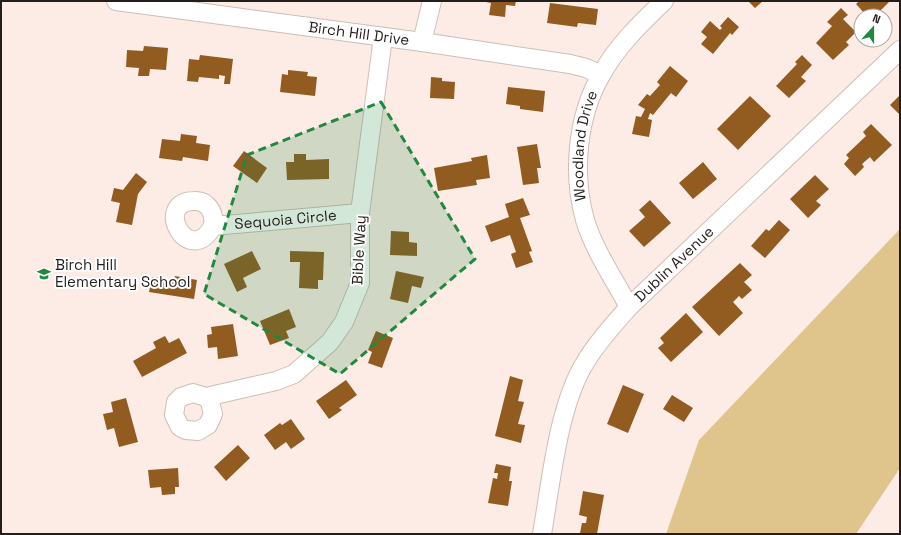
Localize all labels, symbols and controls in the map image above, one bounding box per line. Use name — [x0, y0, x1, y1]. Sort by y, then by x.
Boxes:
north arrow — [853, 8, 893, 48]
text: N — [871, 11, 883, 27]
street label: Birch Hill Drive — [307, 17, 411, 49]
street label: Woodland Drive — [568, 87, 601, 203]
street label: Sequoia Circle — [234, 205, 338, 233]
street label: Bible Way — [347, 214, 370, 285]
street label: Dublin Avenue — [630, 222, 717, 306]
place label: Birch Hill Elementary School — [55, 255, 191, 291]
school or university icon: Birch Hill Elementary School — [36, 266, 52, 282]

